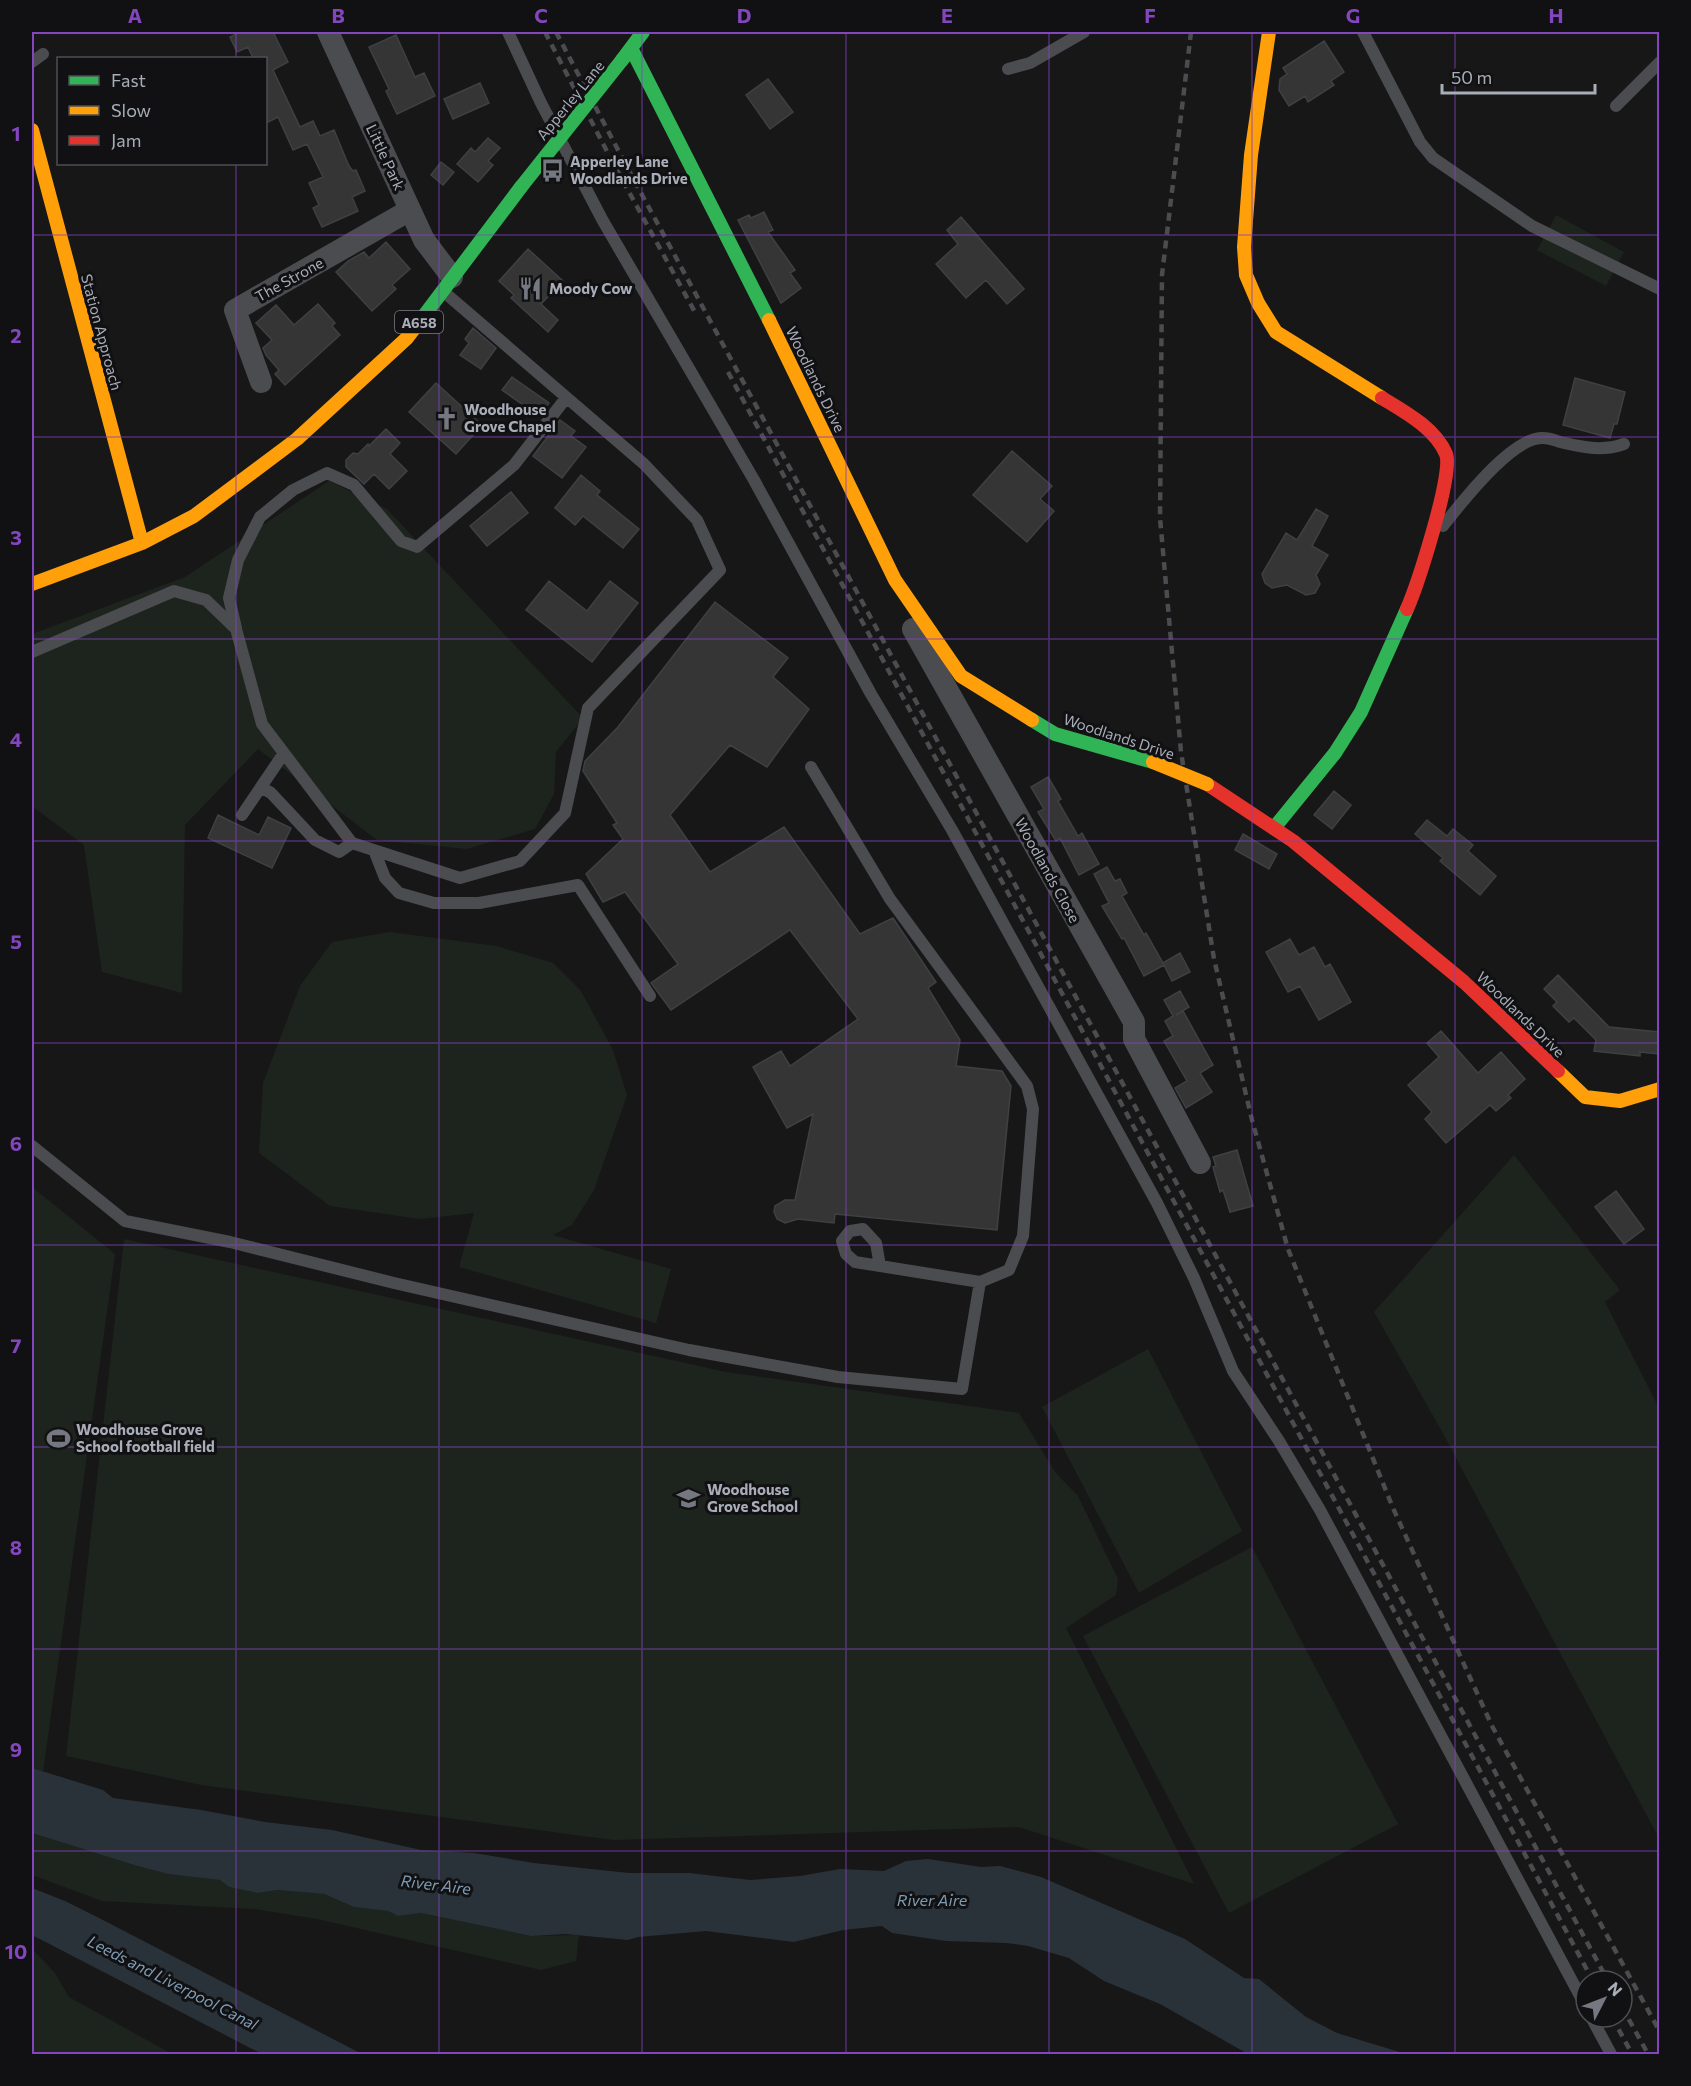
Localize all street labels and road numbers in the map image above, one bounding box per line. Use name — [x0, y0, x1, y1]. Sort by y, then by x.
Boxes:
street label: Apperley Lane — [532, 57, 608, 143]
street label: Little Park — [363, 121, 409, 193]
street label: The Strone — [252, 253, 326, 305]
street label: Station Approach — [78, 272, 126, 392]
road number: A658 — [395, 311, 443, 333]
street label: Woodlands Drive — [783, 323, 849, 435]
street label: Woodlands Drive — [1061, 710, 1177, 762]
street label: Woodlands Close — [1012, 814, 1084, 926]
street label: Woodlands Drive — [1473, 967, 1569, 1061]

